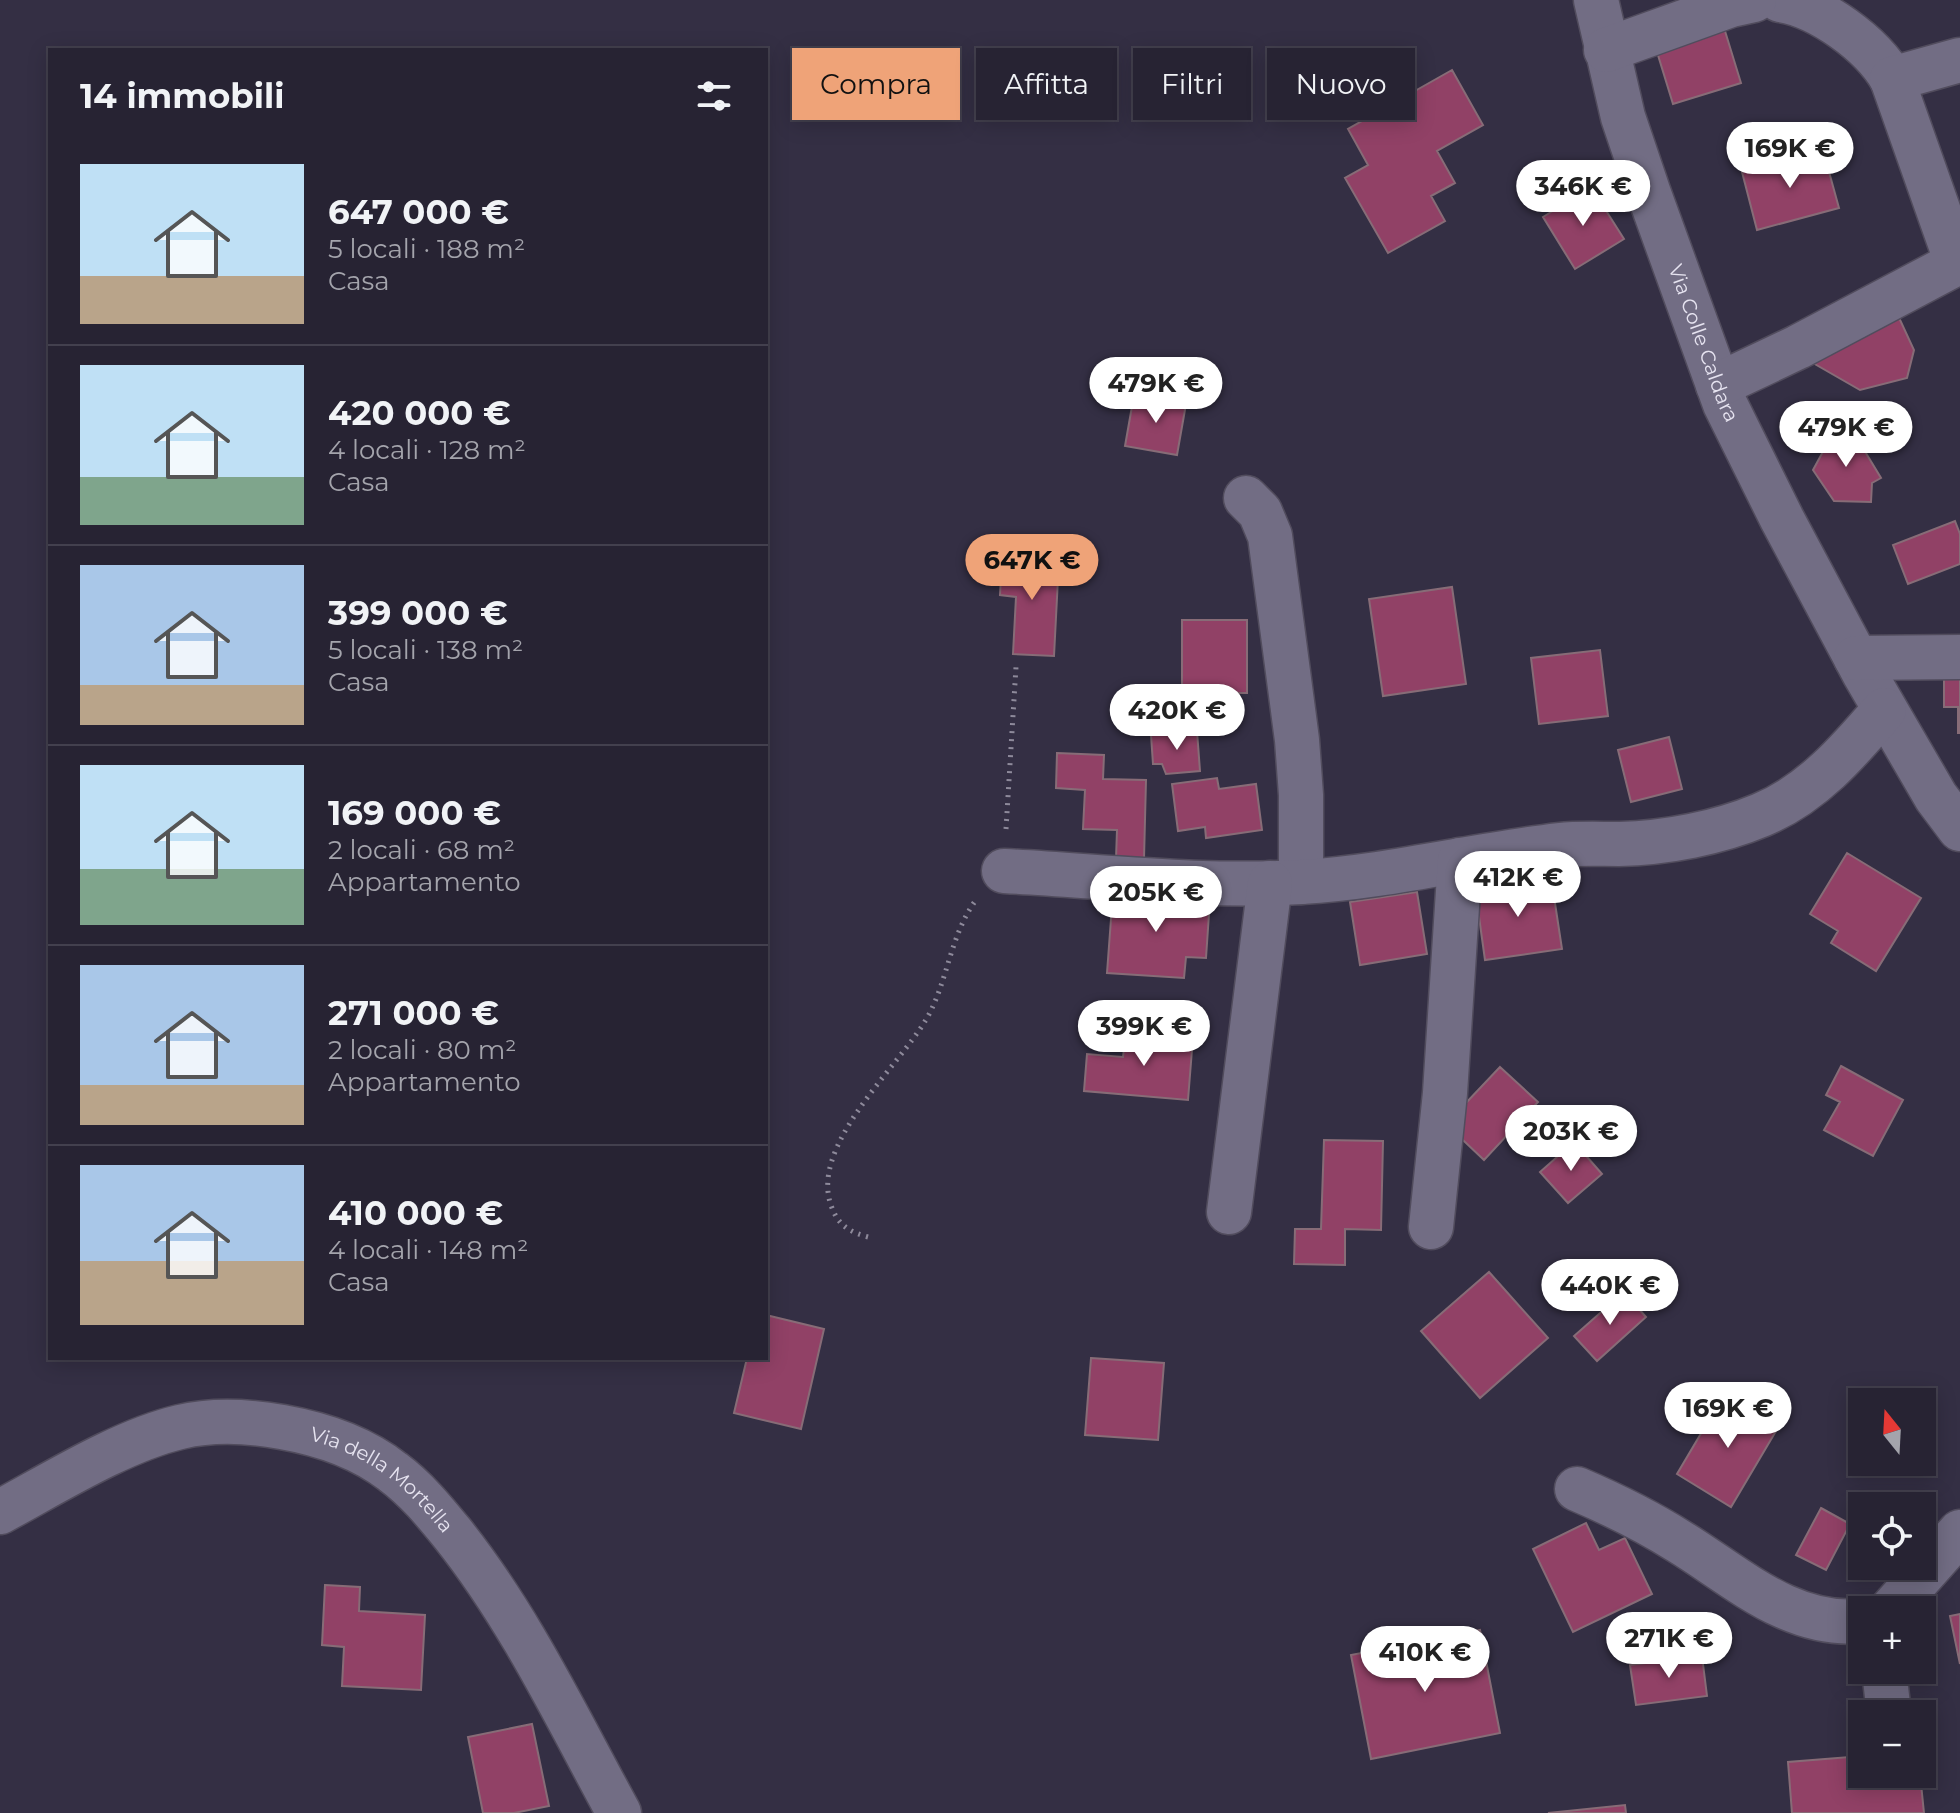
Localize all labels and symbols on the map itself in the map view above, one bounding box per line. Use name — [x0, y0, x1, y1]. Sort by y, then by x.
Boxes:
pin: 169K € — [1725, 122, 1855, 190]
pin: 346K € — [1518, 160, 1648, 228]
street label: Via Colle Caldara — [1663, 261, 1744, 426]
pin: 479K € — [1091, 357, 1221, 425]
pin: 479K € — [1781, 401, 1911, 469]
pin: 647K € — [967, 534, 1097, 602]
pin: 420K € — [1112, 684, 1242, 752]
pin: 412K € — [1453, 851, 1583, 919]
pin: 205K € — [1091, 866, 1221, 934]
pin: 399K € — [1079, 1000, 1209, 1068]
pin: 203K € — [1506, 1105, 1636, 1173]
pin: 440K € — [1545, 1259, 1675, 1327]
pin: 169K € — [1663, 1382, 1793, 1450]
north arrow — [1848, 1388, 1936, 1476]
street label: Via della Mortella — [308, 1422, 458, 1537]
pin: 271K € — [1604, 1612, 1734, 1680]
pin: 410K € — [1360, 1626, 1490, 1694]

